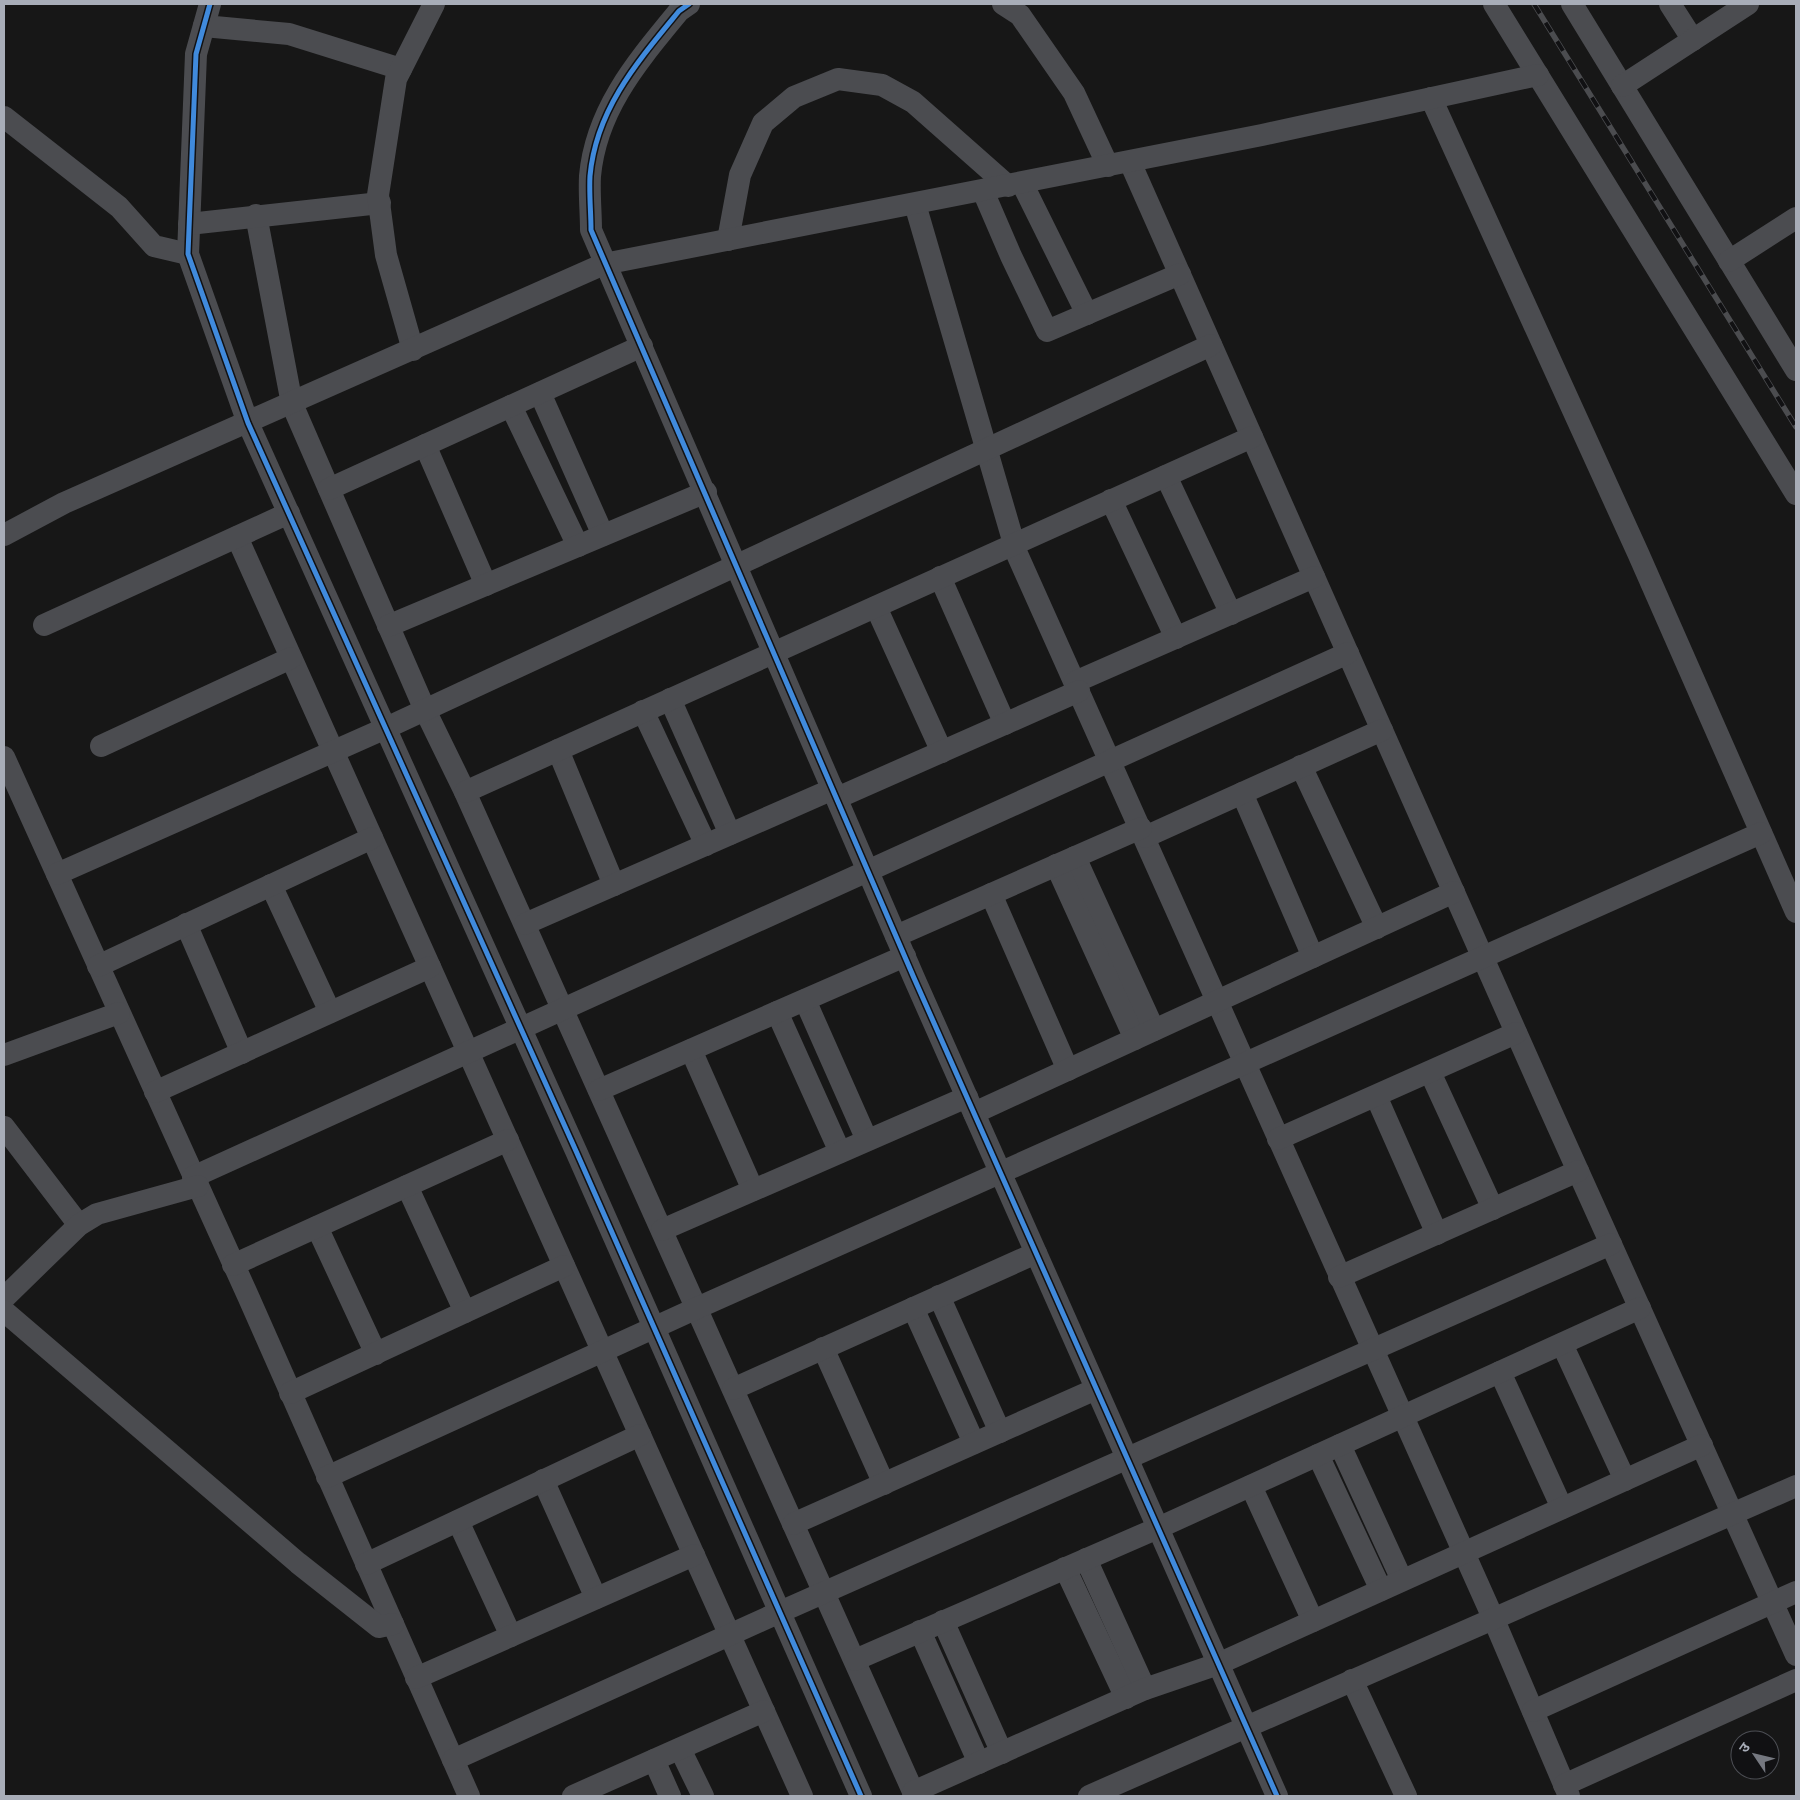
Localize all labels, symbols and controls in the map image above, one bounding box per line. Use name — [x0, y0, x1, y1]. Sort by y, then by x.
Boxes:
north arrow — [1730, 1730, 1780, 1780]
text: उ — [1735, 1738, 1755, 1756]

